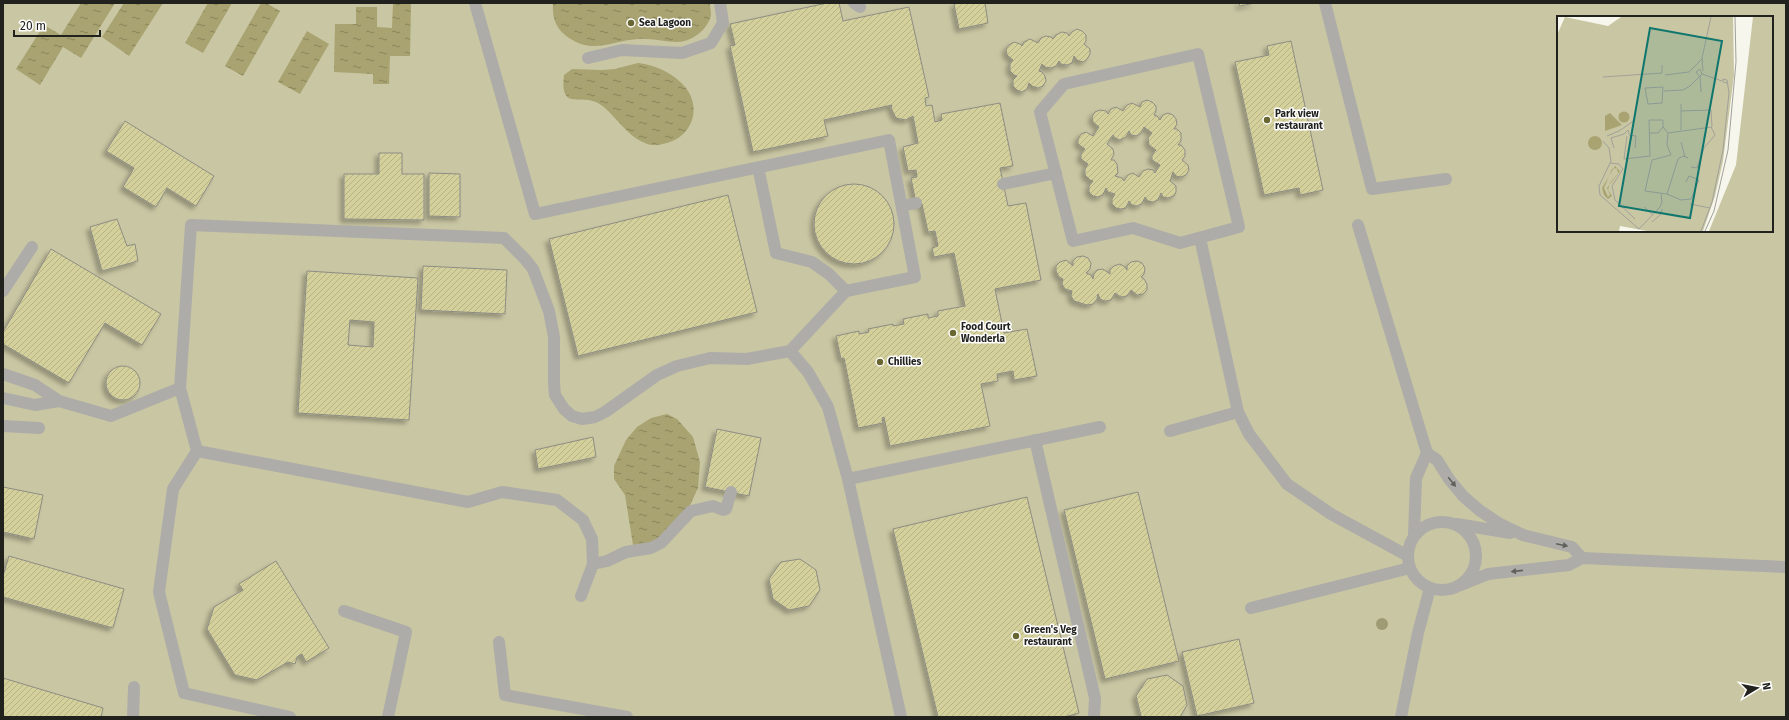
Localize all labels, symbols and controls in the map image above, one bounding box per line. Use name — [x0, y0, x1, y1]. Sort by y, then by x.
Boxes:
scale bar — [14, 12, 100, 38]
inset map — [1557, 16, 1773, 232]
place label: Sea Lagoon — [639, 17, 691, 29]
marker: Sea Lagoon — [626, 18, 636, 28]
text: 20 m — [20, 19, 46, 33]
place label: Park view restaurant — [1275, 108, 1323, 132]
marker: Park view restaurant — [1262, 115, 1272, 125]
place label: Food Court Wonderla — [961, 321, 1011, 345]
marker: Food Court Wonderla — [948, 328, 958, 338]
place label: Chillies — [888, 356, 922, 368]
marker: Chillies — [875, 357, 885, 367]
one-way arrow — [1448, 477, 1457, 488]
one-way arrow — [1556, 543, 1568, 549]
one-way arrow — [1511, 568, 1523, 574]
place label: Green's Veg restaurant — [1024, 624, 1077, 648]
marker: Green's Veg restaurant — [1011, 631, 1021, 641]
north arrow — [1737, 668, 1777, 708]
text: N — [1759, 682, 1773, 691]

